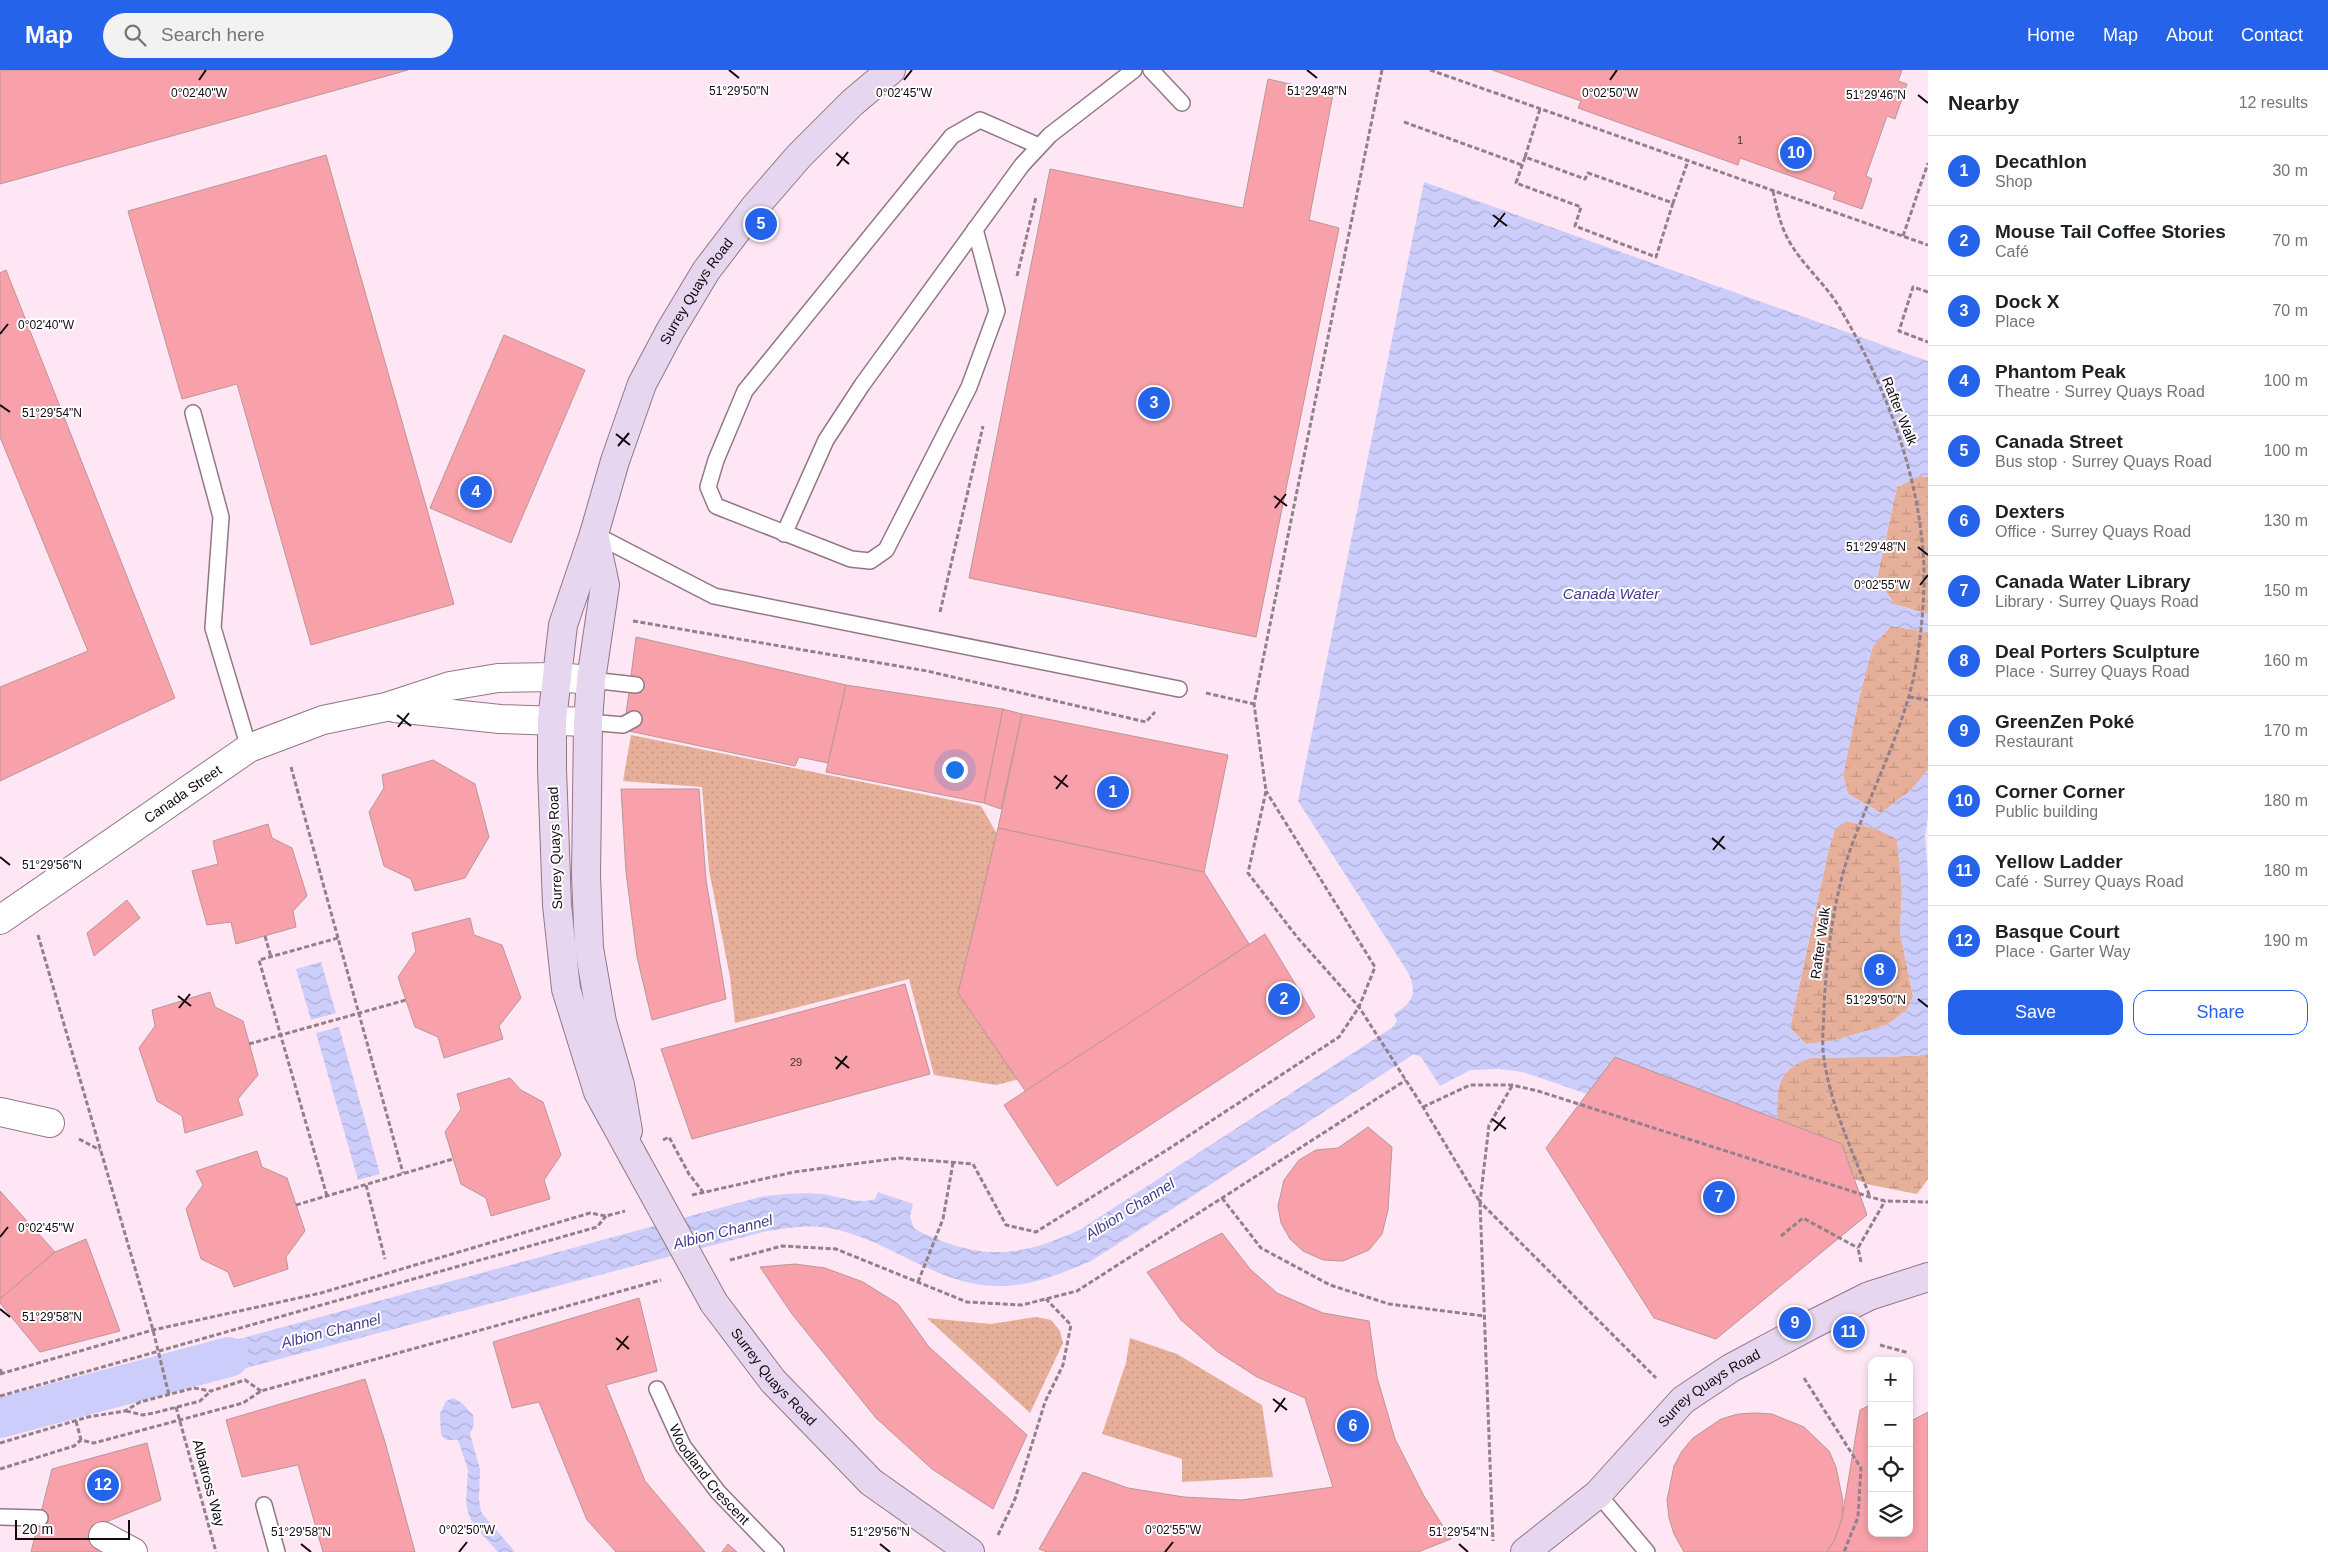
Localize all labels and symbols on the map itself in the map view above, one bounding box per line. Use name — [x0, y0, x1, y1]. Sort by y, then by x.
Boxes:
text: 51°29'50"N — [709, 84, 769, 98]
text: 51°29'48"N — [1287, 84, 1347, 98]
text: 0°02'40"W — [171, 86, 228, 100]
text: 0°02'45"W — [876, 86, 933, 100]
text: 0°02'50"W — [1582, 86, 1639, 100]
text: 51°29'46"N — [1846, 88, 1906, 102]
house number: 1 — [1737, 134, 1743, 146]
pin: 10 — [1780, 134, 1812, 172]
pin: 5 — [745, 205, 777, 243]
street label: Surrey Quays Road — [656, 235, 736, 347]
text: 0°02'40"W — [18, 318, 75, 332]
street label: Rafter Walk — [1879, 374, 1921, 449]
pin: 3 — [1138, 384, 1170, 422]
text: 51°29'54"N — [22, 406, 82, 420]
pin: 4 — [460, 473, 492, 511]
text: 51°29'48"N — [1846, 540, 1906, 554]
text: 0°02'55"W — [1854, 578, 1911, 592]
water label: Canada Water — [1563, 585, 1660, 602]
your location — [942, 757, 968, 783]
street label: Canada Street — [141, 761, 224, 826]
pin: 1 — [1097, 773, 1129, 811]
street label: Surrey Quays Road — [545, 786, 565, 910]
text: 51°29'56"N — [22, 858, 82, 872]
street label: Rafter Walk — [1807, 905, 1833, 980]
pin: 8 — [1864, 951, 1896, 989]
pin: 2 — [1268, 980, 1300, 1018]
text: 51°29'50"N — [1846, 993, 1906, 1007]
house number: 29 — [790, 1056, 802, 1068]
water label: Albion Channel — [1081, 1174, 1178, 1243]
pin: 7 — [1703, 1178, 1735, 1216]
water label: Albion Channel — [670, 1211, 775, 1252]
text: 0°02'45"W — [18, 1221, 75, 1235]
pin: 9 — [1779, 1304, 1811, 1342]
text: 51°29'58"N — [22, 1310, 82, 1324]
water label: Albion Channel — [278, 1310, 383, 1351]
pin: 11 — [1833, 1313, 1865, 1351]
street label: Surrey Quays Road — [728, 1325, 820, 1429]
street label: Surrey Quays Road — [1655, 1346, 1763, 1430]
pin: 6 — [1337, 1407, 1369, 1445]
street label: Woodland Crescent — [666, 1422, 753, 1528]
street label: Albatross Way — [190, 1438, 228, 1528]
pin: 12 — [87, 1466, 119, 1504]
scale bar — [15, 1517, 130, 1540]
text: 0°02'50"W — [439, 1523, 496, 1537]
text: 0°02'55"W — [1145, 1523, 1202, 1537]
text: 51°29'58"N — [271, 1525, 331, 1539]
text: 51°29'56"N — [850, 1525, 910, 1539]
text: 51°29'54"N — [1429, 1525, 1489, 1539]

